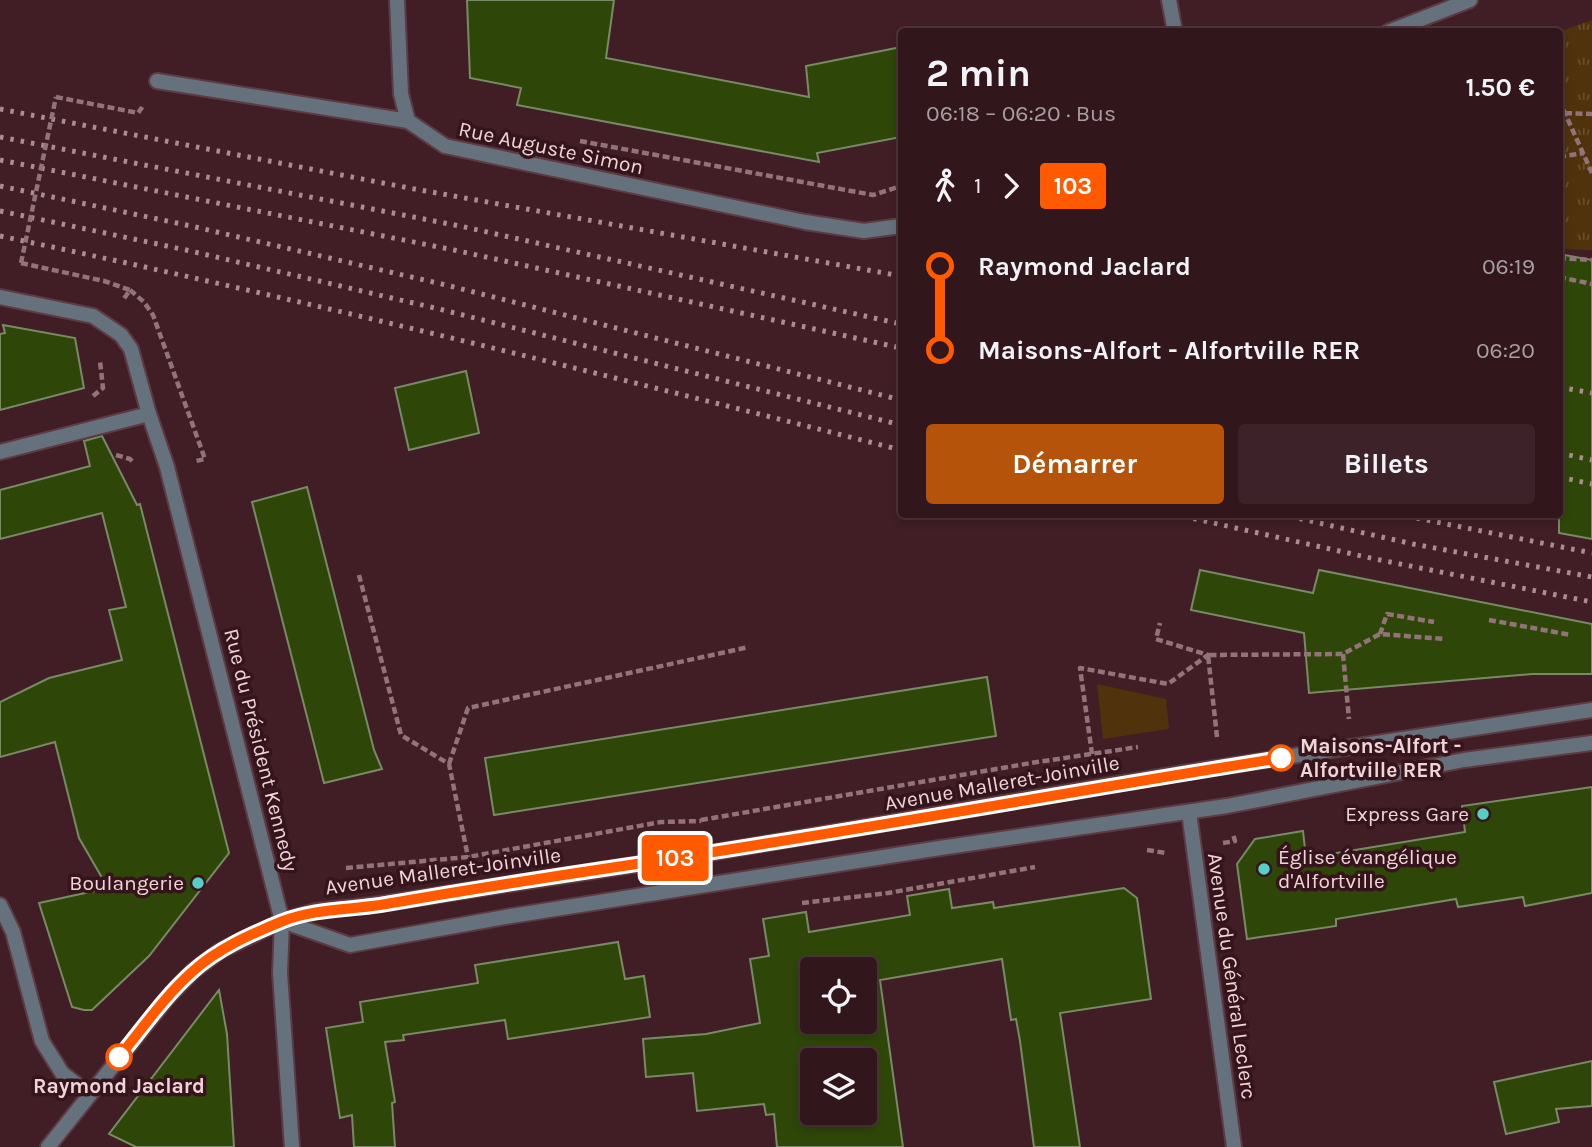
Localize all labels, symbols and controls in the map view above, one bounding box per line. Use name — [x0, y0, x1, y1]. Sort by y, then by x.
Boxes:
text: 2 min — [926, 51, 1031, 96]
text: 1.50 € — [1466, 72, 1535, 103]
text: 06:18 – 06:20 · Bus — [926, 100, 1116, 127]
street label: Rue Auguste Simon — [456, 117, 646, 179]
icon: walk — [926, 167, 964, 205]
icon: forward — [992, 167, 1030, 205]
text: 1 — [974, 172, 982, 199]
text: 103 — [1054, 172, 1092, 200]
text: Raymond Jaclard — [978, 251, 1191, 282]
text: 06:19 — [1482, 253, 1535, 280]
text: Maisons-Alfort - Alfortville RER — [978, 335, 1360, 366]
text: 06:20 — [1476, 337, 1535, 364]
button: Démarrer — [926, 424, 1224, 504]
button: Billets — [1238, 424, 1535, 504]
street label: Rue du Président Kennedy — [219, 626, 303, 874]
place label: Maisons-Alfort - Alfortville RER — [1300, 734, 1461, 782]
marker: Maisons-Alfort - Alfortville RER — [1268, 745, 1294, 771]
street label: Avenue Malleret-Joinville — [883, 751, 1121, 815]
place label: Express Gare — [1345, 802, 1469, 826]
marker: Express Gare — [1475, 806, 1491, 822]
line badge: 103 — [635, 835, 715, 881]
street label: Avenue Malleret-Joinville — [324, 843, 562, 899]
text: 103 — [656, 844, 694, 872]
place label: Église évangélique d'Alfortville — [1278, 845, 1457, 893]
street label: Avenue du Général Leclerc — [1203, 851, 1261, 1101]
marker: Église évangélique d'Alfortville — [1256, 861, 1272, 877]
place label: Boulangerie — [69, 871, 184, 895]
marker: Boulangerie — [190, 875, 206, 891]
map controls — [800, 957, 877, 1125]
button: locate — [800, 957, 877, 1034]
marker: Raymond Jaclard — [106, 1044, 132, 1070]
button: layers — [800, 1048, 877, 1125]
place label: Raymond Jaclard — [33, 1074, 205, 1098]

